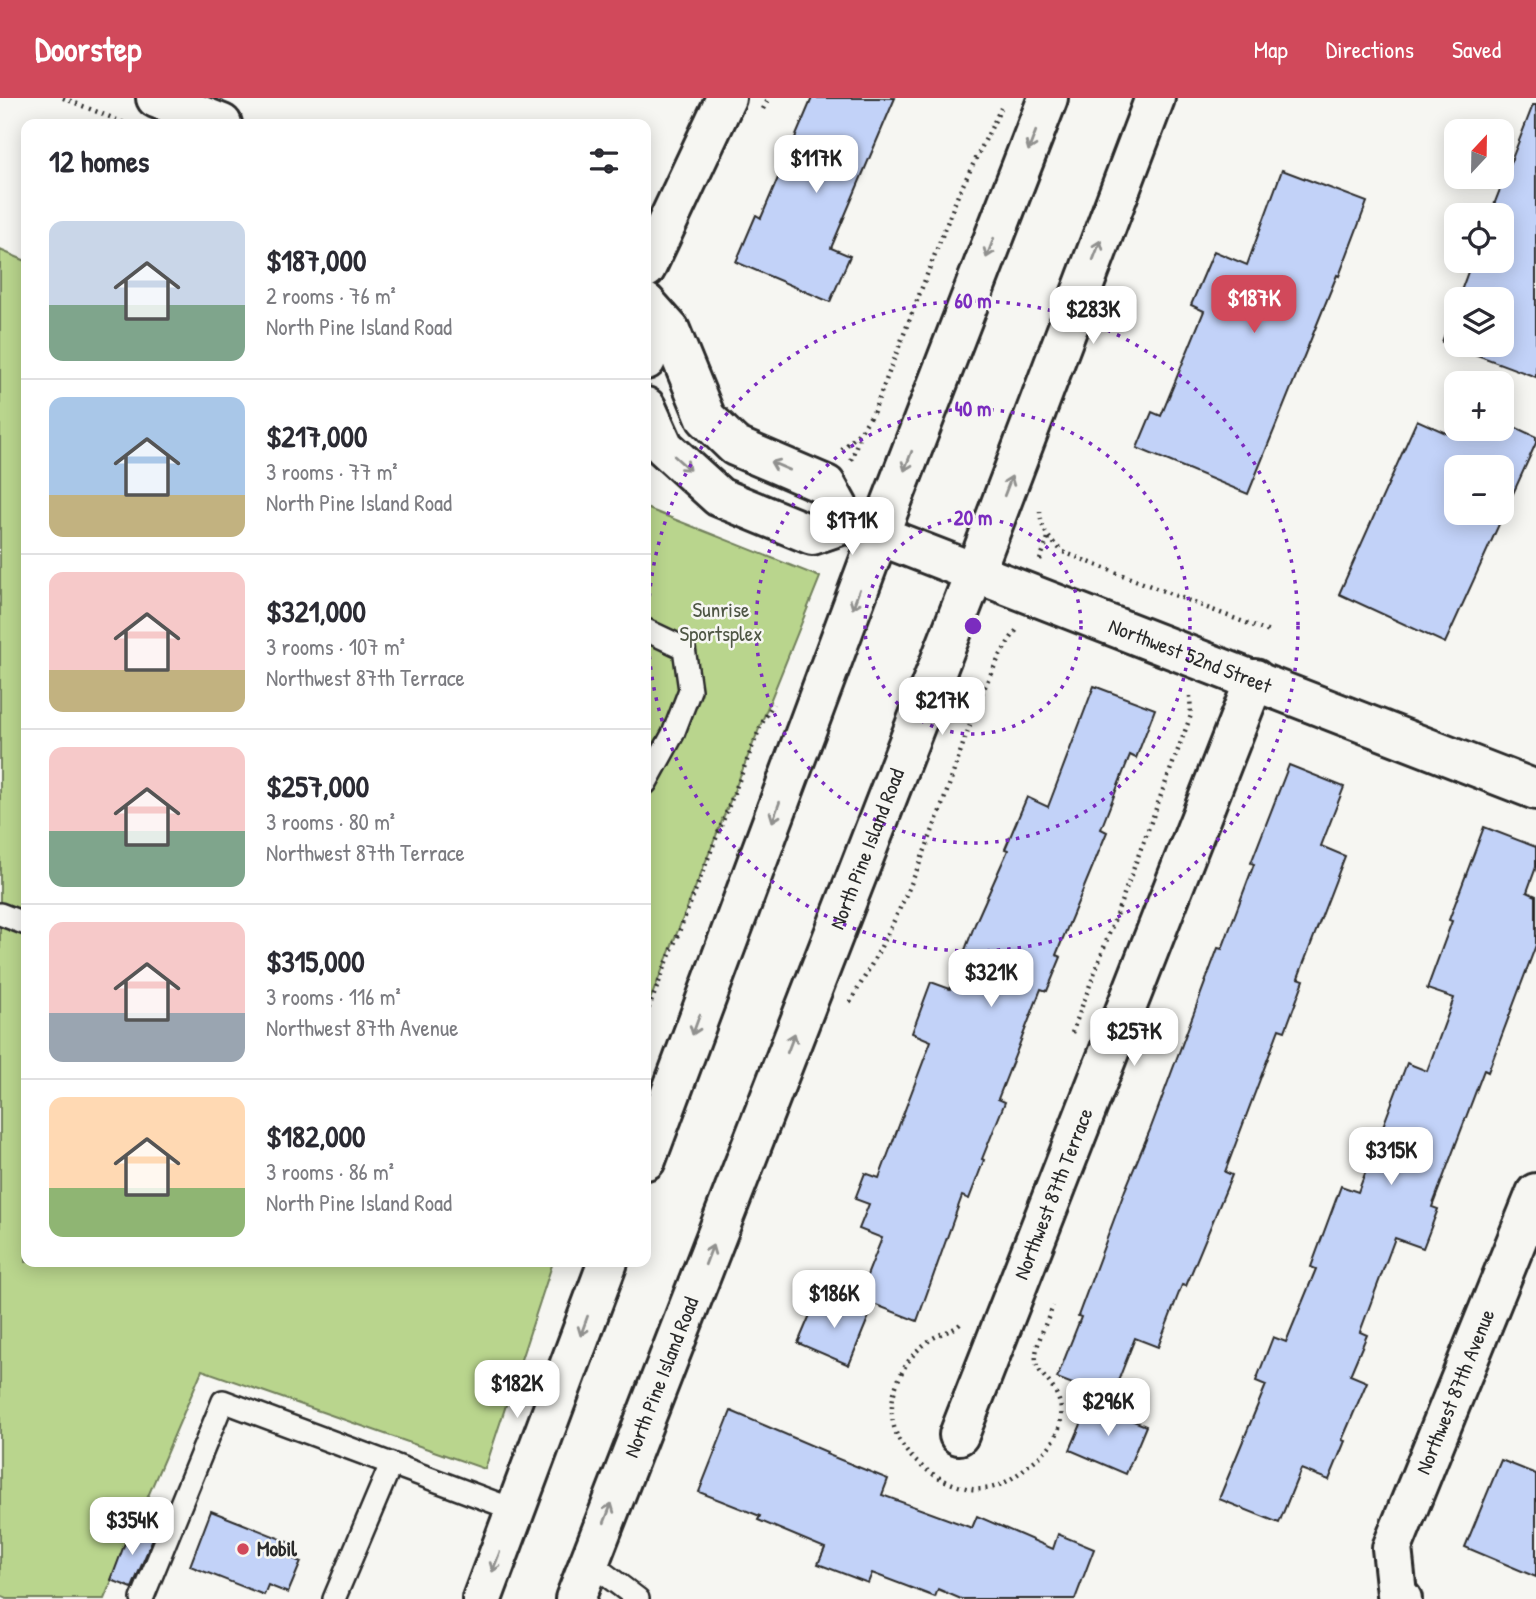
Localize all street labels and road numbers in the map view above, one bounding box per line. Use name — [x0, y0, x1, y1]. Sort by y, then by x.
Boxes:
street label: Northwest 52nd Street — [1105, 611, 1277, 700]
street label: North Pine Island Road — [822, 764, 911, 933]
street label: Northwest 87th Terrace — [1006, 1104, 1100, 1283]
street label: North Pine Island Road — [617, 1293, 705, 1462]
street label: Northwest 87th Avenue — [1408, 1305, 1501, 1478]

